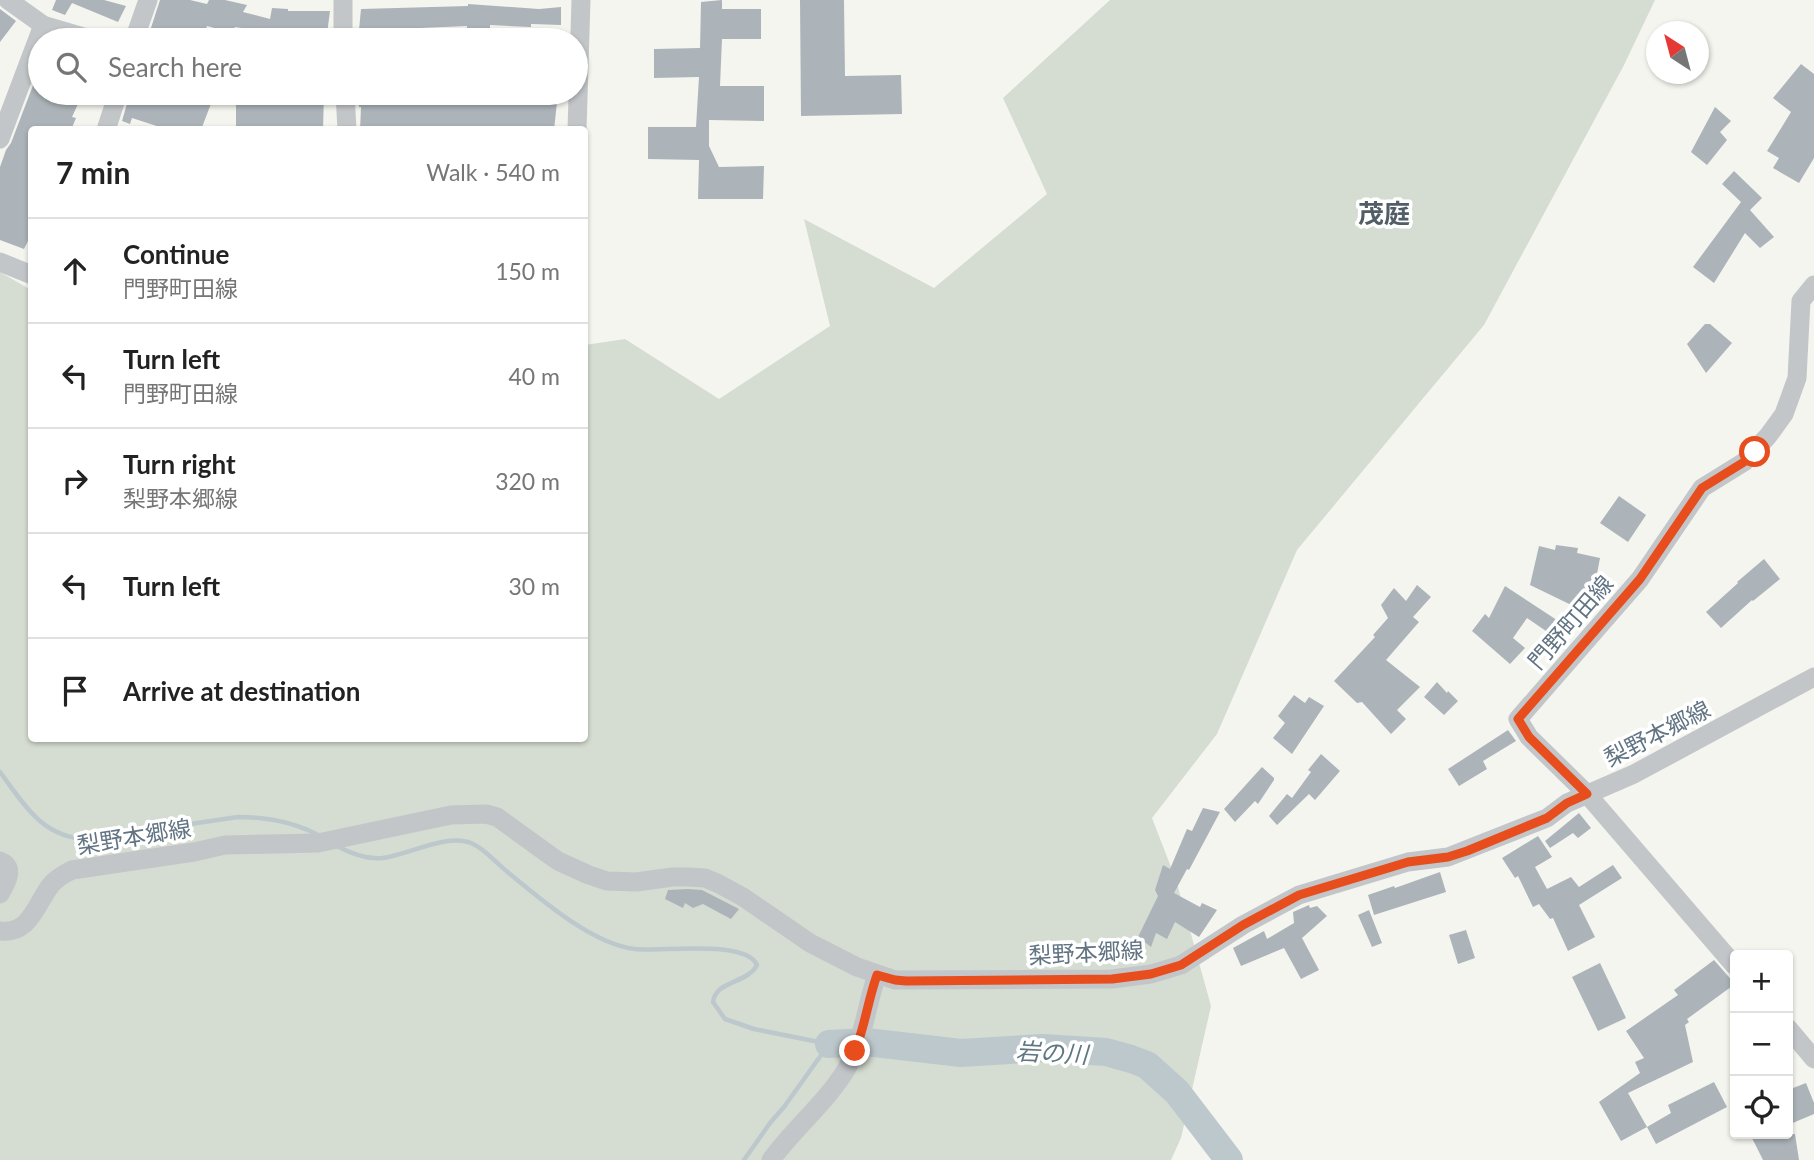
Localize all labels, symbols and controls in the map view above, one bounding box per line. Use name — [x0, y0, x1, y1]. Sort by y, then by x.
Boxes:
north arrow — [1646, 21, 1709, 84]
search box — [28, 28, 588, 105]
icon: search — [52, 48, 90, 86]
text: Search here — [108, 51, 242, 83]
text: 7 min — [56, 154, 130, 190]
text: Walk · 540 m — [426, 158, 560, 186]
district label: 茂庭 — [1358, 197, 1410, 229]
text: Continue — [123, 238, 229, 270]
icon: ahead — [56, 252, 94, 290]
text: 150 m — [495, 257, 560, 285]
text: 門野町田線 — [123, 274, 238, 302]
text: Turn left — [123, 343, 220, 375]
icon: left — [56, 357, 94, 395]
text: 40 m — [509, 362, 560, 390]
text: 門野町田線 — [123, 379, 238, 407]
route start — [1739, 436, 1770, 467]
text: Turn right — [123, 448, 236, 480]
icon: right — [56, 462, 94, 500]
text: 320 m — [495, 467, 560, 495]
text: 梨野本郷線 — [123, 484, 238, 512]
icon: left — [56, 567, 94, 605]
street label: 門野町田線 — [1522, 569, 1618, 675]
text: Turn left — [123, 570, 220, 602]
text: 30 m — [509, 572, 560, 600]
icon: arrive — [56, 672, 94, 710]
text: Arrive at destination — [123, 675, 360, 707]
street label: 梨野本郷線 — [1599, 694, 1715, 772]
street label: 梨野本郷線 — [75, 813, 193, 859]
street label: 梨野本郷線 — [1028, 935, 1144, 969]
map controls — [1730, 950, 1793, 1139]
button: + — [1730, 950, 1793, 1013]
button: − — [1730, 1013, 1793, 1076]
route end — [839, 1035, 870, 1066]
water label: 岩の川 — [1015, 1036, 1092, 1069]
button: locate — [1730, 1076, 1793, 1139]

